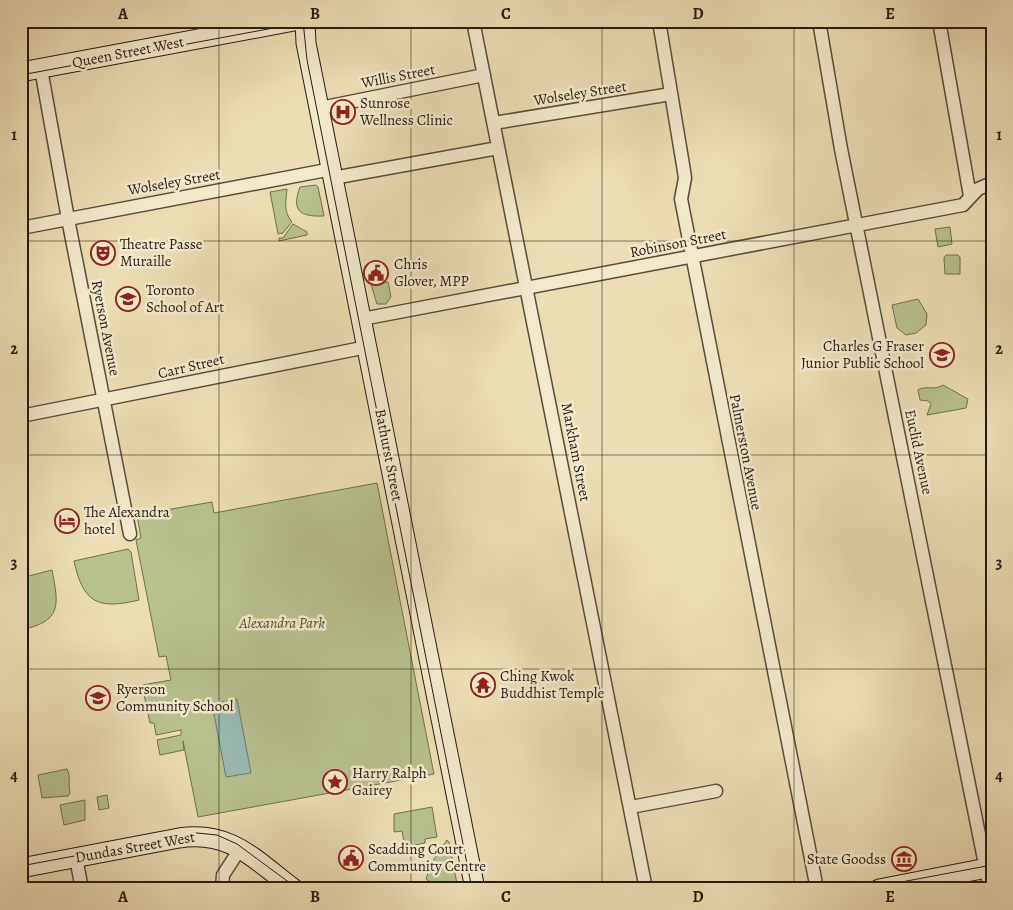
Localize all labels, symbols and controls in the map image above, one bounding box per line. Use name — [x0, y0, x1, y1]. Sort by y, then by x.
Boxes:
text: A — [117, 3, 129, 25]
text: B — [310, 3, 320, 25]
text: C — [501, 3, 511, 25]
text: D — [692, 3, 704, 25]
text: E — [885, 3, 895, 25]
street label: Queen Street West — [70, 31, 186, 73]
street label: Willis Street — [358, 59, 437, 93]
street label: Wolseley Street — [531, 76, 628, 110]
place label: Sunrose Wellness Clinic — [359, 93, 453, 130]
hospital icon: Sunrose Wellness Clinic — [330, 99, 356, 125]
text: 1 — [11, 124, 17, 146]
text: 1 — [996, 124, 1002, 146]
street label: Wolseley Street — [125, 164, 222, 200]
street label: Robinson Street — [628, 224, 728, 262]
place label: Theatre Passe Muraille — [120, 234, 203, 271]
theatre icon: Theatre Passe Muraille — [90, 240, 116, 266]
place label: Chris Glover, MPP — [394, 254, 469, 291]
public building icon: Chris Glover, MPP — [363, 260, 389, 286]
street label: Ryerson Avenue — [87, 278, 125, 378]
place label: Toronto School of Art — [146, 280, 224, 317]
school or university icon: Toronto School of Art — [115, 286, 141, 312]
place label: Charles G Fraser Junior Public School — [801, 336, 924, 373]
text: 2 — [10, 338, 18, 360]
text: 2 — [995, 338, 1003, 360]
school or university icon: Charles G Fraser Junior Public School — [929, 342, 955, 368]
street label: Carr Street — [156, 349, 226, 383]
street label: Palmerston Avenue — [725, 392, 767, 512]
street label: Markham Street — [557, 401, 595, 503]
street label: Bathurst Street — [370, 407, 408, 503]
street label: Euclid Avenue — [900, 408, 938, 497]
place label: The Alexandra hotel — [84, 502, 170, 539]
hotel icon: The Alexandra hotel — [54, 508, 80, 534]
text: 3 — [11, 552, 18, 574]
text: 3 — [996, 552, 1003, 574]
park label: Alexandra Park — [238, 613, 325, 633]
place label: Ching Kwok Buddhist Temple — [500, 666, 604, 703]
temple icon: Ching Kwok Buddhist Temple — [470, 672, 496, 698]
place label: Ryerson Community School — [116, 679, 234, 716]
school or university icon: Ryerson Community School — [85, 685, 111, 711]
place label: Harry Ralph Gairey — [352, 763, 427, 800]
text: 4 — [10, 765, 18, 787]
text: 4 — [995, 765, 1003, 787]
place icon: Harry Ralph Gairey — [322, 769, 348, 795]
street label: Dundas Street West — [74, 827, 197, 867]
place label: Scadding Court Community Centre — [368, 839, 486, 876]
public building icon: Scadding Court Community Centre — [338, 845, 364, 871]
museum icon: State Goodss — [891, 846, 917, 872]
place label: State Goodss — [807, 849, 886, 869]
text: A — [117, 886, 129, 908]
text: B — [310, 886, 320, 908]
text: C — [501, 886, 511, 908]
text: D — [692, 886, 704, 908]
text: E — [885, 886, 895, 908]

